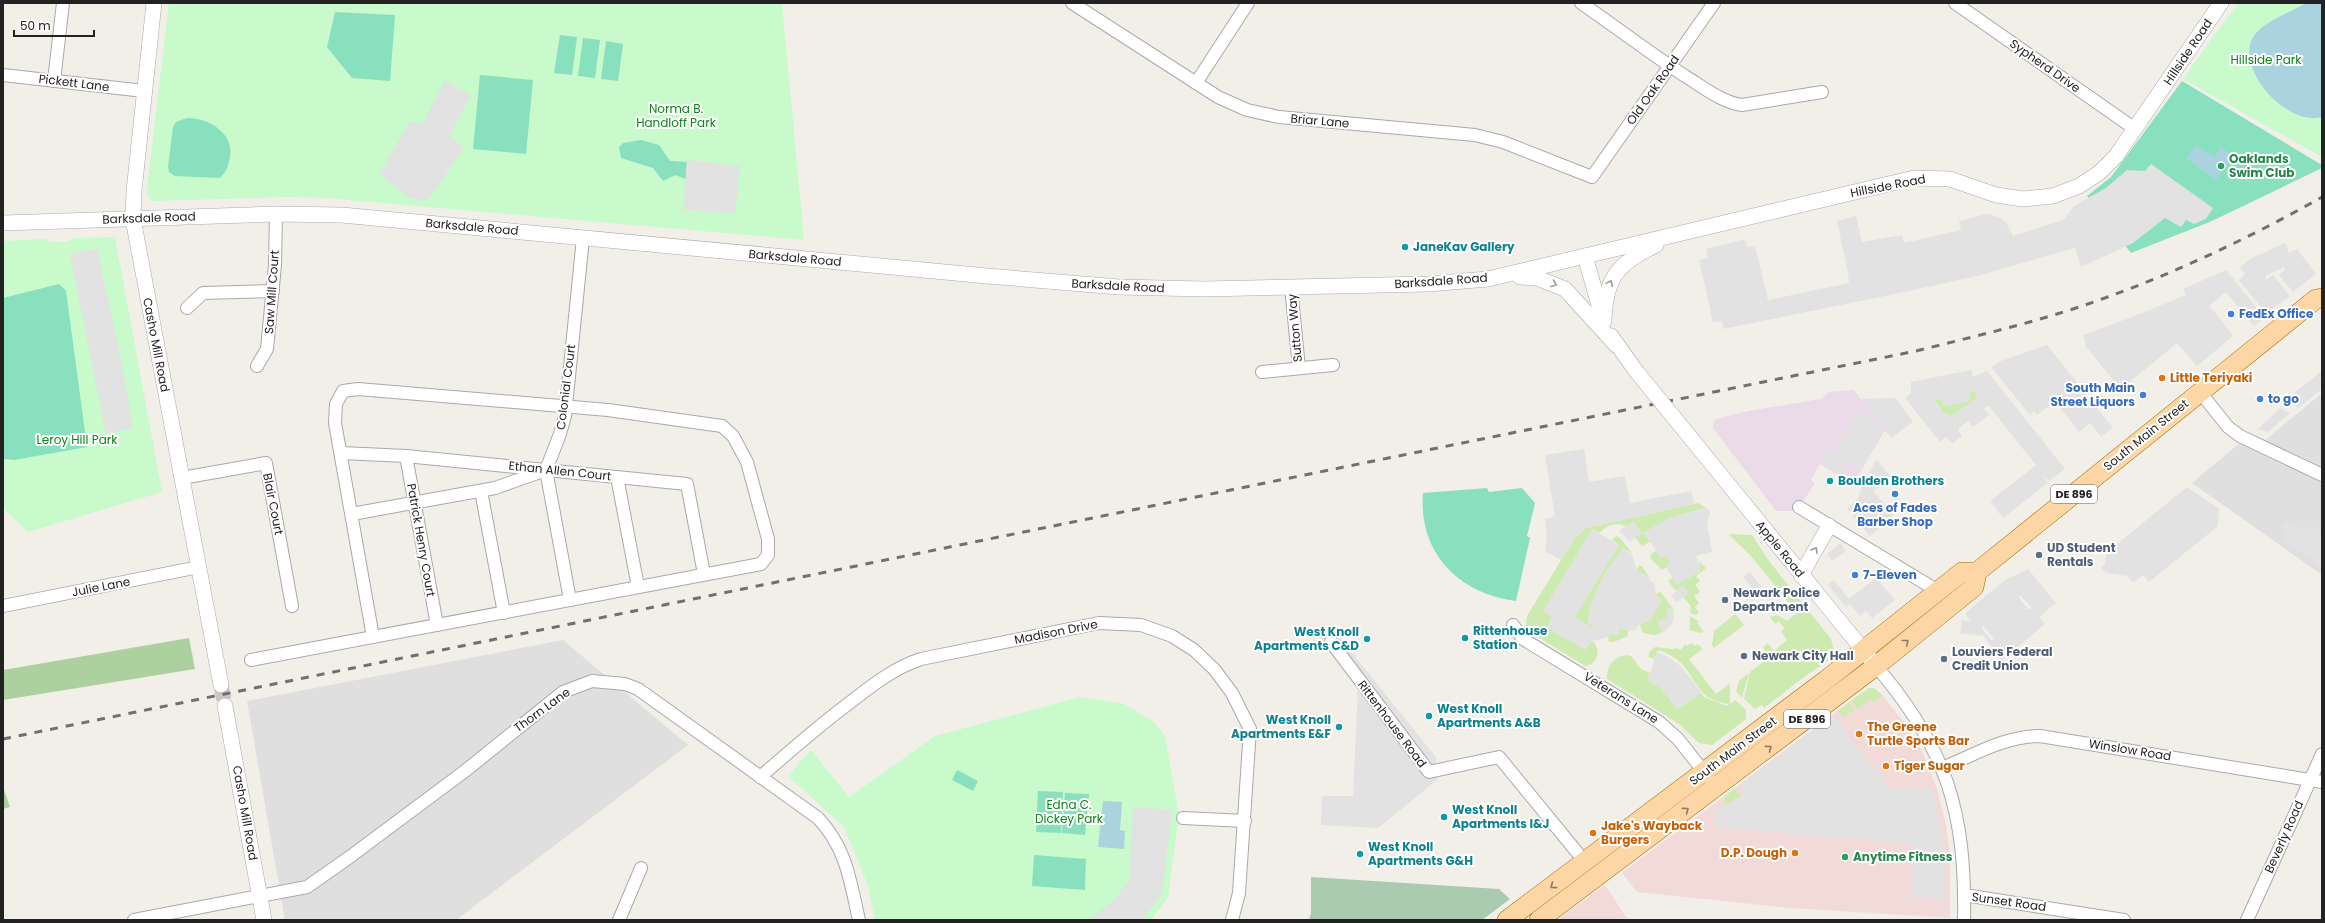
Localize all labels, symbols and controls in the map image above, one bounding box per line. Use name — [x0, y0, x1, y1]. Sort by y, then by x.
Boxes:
scale bar — [14, 12, 94, 38]
street label: Hillside Road — [2159, 15, 2216, 88]
text: 50 m — [20, 17, 51, 34]
street label: Sypherd Drive — [2006, 35, 2084, 96]
street label: Old Oak Road — [1622, 51, 1683, 128]
park label: Hillside Park — [2231, 51, 2302, 68]
street label: Pickett Lane — [38, 70, 110, 95]
park label: Norma B. Handloff Park — [636, 100, 717, 131]
street label: Briar Lane — [1290, 109, 1350, 132]
place label: Oaklands Swim Club — [2229, 150, 2295, 181]
marker: Oaklands Swim Club — [2216, 161, 2226, 171]
street label: Hillside Road — [1849, 170, 1927, 201]
street label: Barksdale Road — [102, 207, 196, 228]
street label: Barksdale Road — [425, 214, 519, 239]
place label: JaneKav Gallery — [1413, 238, 1515, 255]
marker: JaneKav Gallery — [1400, 242, 1410, 252]
street label: Barksdale Road — [748, 245, 842, 270]
street label: Saw Mill Court — [260, 249, 283, 334]
street label: Barksdale Road — [1394, 269, 1488, 292]
street label: Barksdale Road — [1071, 275, 1165, 296]
one-way arrow — [1550, 279, 1557, 287]
one-way arrow — [1606, 280, 1614, 287]
street label: Sutton Way — [1283, 293, 1306, 363]
street label: Casho Mill Road — [139, 296, 174, 394]
place label: FedEx Office — [2239, 305, 2314, 322]
marker: FedEx Office — [2226, 309, 2236, 319]
street label: Colonial Court — [552, 343, 579, 431]
place label: Little Teriyaki — [2170, 369, 2252, 386]
marker: Little Teriyaki — [2157, 373, 2167, 383]
place label: South Main Street Liquors — [2050, 379, 2135, 410]
marker: South Main Street Liquors — [2138, 390, 2148, 400]
place label: to go — [2268, 390, 2299, 407]
marker: to go — [2255, 394, 2265, 404]
street label: South Main Street — [2100, 395, 2192, 474]
park label: Leroy Hill Park — [37, 431, 118, 448]
street label: Ethan Allen Court — [508, 457, 612, 484]
street label: Blair Court — [259, 472, 288, 536]
place label: Boulden Brothers — [1838, 472, 1945, 489]
marker: Boulden Brothers — [1825, 476, 1835, 486]
street label: Patrick Henry Court — [403, 482, 440, 598]
road number: DE 896 — [2051, 485, 2097, 503]
marker: Aces of Fades Barber Shop — [1890, 489, 1900, 499]
place label: Aces of Fades Barber Shop — [1853, 499, 1937, 530]
street label: Apple Road — [1752, 516, 1809, 581]
place label: UD Student Rentals — [2047, 539, 2116, 570]
one-way arrow — [1811, 547, 1818, 554]
marker: UD Student Rentals — [2034, 550, 2044, 560]
place label: 7-Eleven — [1863, 566, 1917, 583]
marker: 7-Eleven — [1850, 570, 1860, 580]
street label: Julie Lane — [70, 573, 131, 600]
place label: Newark Police Department — [1733, 584, 1821, 615]
marker: Newark Police Department — [1720, 595, 1730, 605]
street label: Madison Drive — [1013, 615, 1099, 648]
place label: Rittenhouse Station — [1473, 622, 1548, 653]
place label: West Knoll Apartments C&D — [1254, 623, 1359, 654]
marker: Rittenhouse Station — [1460, 633, 1470, 643]
marker: West Knoll Apartments C&D — [1362, 634, 1372, 644]
one-way arrow — [1901, 640, 1909, 647]
place label: Louviers Federal Credit Union — [1952, 643, 2053, 674]
place label: Newark City Hall — [1752, 647, 1854, 664]
marker: Newark City Hall — [1739, 651, 1749, 661]
marker: Louviers Federal Credit Union — [1939, 654, 1949, 664]
street label: Veterans Lane — [1580, 668, 1662, 727]
street label: Rittenhouse Road — [1354, 677, 1431, 771]
street label: Thorn Lane — [510, 683, 573, 736]
place label: West Knoll Apartments A&B — [1437, 700, 1541, 731]
road number: DE 896 — [1784, 710, 1830, 728]
place label: West Knoll Apartments E&F — [1231, 711, 1331, 742]
marker: West Knoll Apartments A&B — [1424, 711, 1434, 721]
street label: South Main Street — [1686, 712, 1780, 789]
place label: The Greene Turtle Sports Bar — [1867, 718, 1969, 749]
marker: West Knoll Apartments E&F — [1334, 722, 1344, 732]
marker: The Greene Turtle Sports Bar — [1854, 729, 1864, 739]
street label: Winslow Road — [2088, 735, 2173, 764]
one-way arrow — [1764, 745, 1771, 752]
place label: Tiger Sugar — [1894, 757, 1965, 774]
marker: Tiger Sugar — [1881, 761, 1891, 771]
street label: Casho Mill Road — [229, 764, 262, 862]
park label: Edna C. Dickey Park — [1035, 796, 1104, 827]
street label: Beverly Road — [2260, 798, 2307, 876]
place label: West Knoll Apartments I&J — [1452, 801, 1550, 832]
one-way arrow — [1682, 807, 1689, 814]
marker: West Knoll Apartments I&J — [1439, 812, 1449, 822]
place label: Jake's Wayback Burgers — [1601, 817, 1703, 848]
marker: Jake's Wayback Burgers — [1588, 828, 1598, 838]
place label: West Knoll Apartments G&H — [1368, 838, 1473, 869]
place label: D.P. Dough — [1721, 844, 1787, 861]
marker: D.P. Dough — [1790, 848, 1800, 858]
place label: Anytime Fitness — [1853, 848, 1953, 865]
marker: West Knoll Apartments G&H — [1355, 849, 1365, 859]
marker: Anytime Fitness — [1840, 852, 1850, 862]
one-way arrow — [1551, 881, 1558, 888]
street label: Sunset Road — [1971, 888, 2047, 915]

